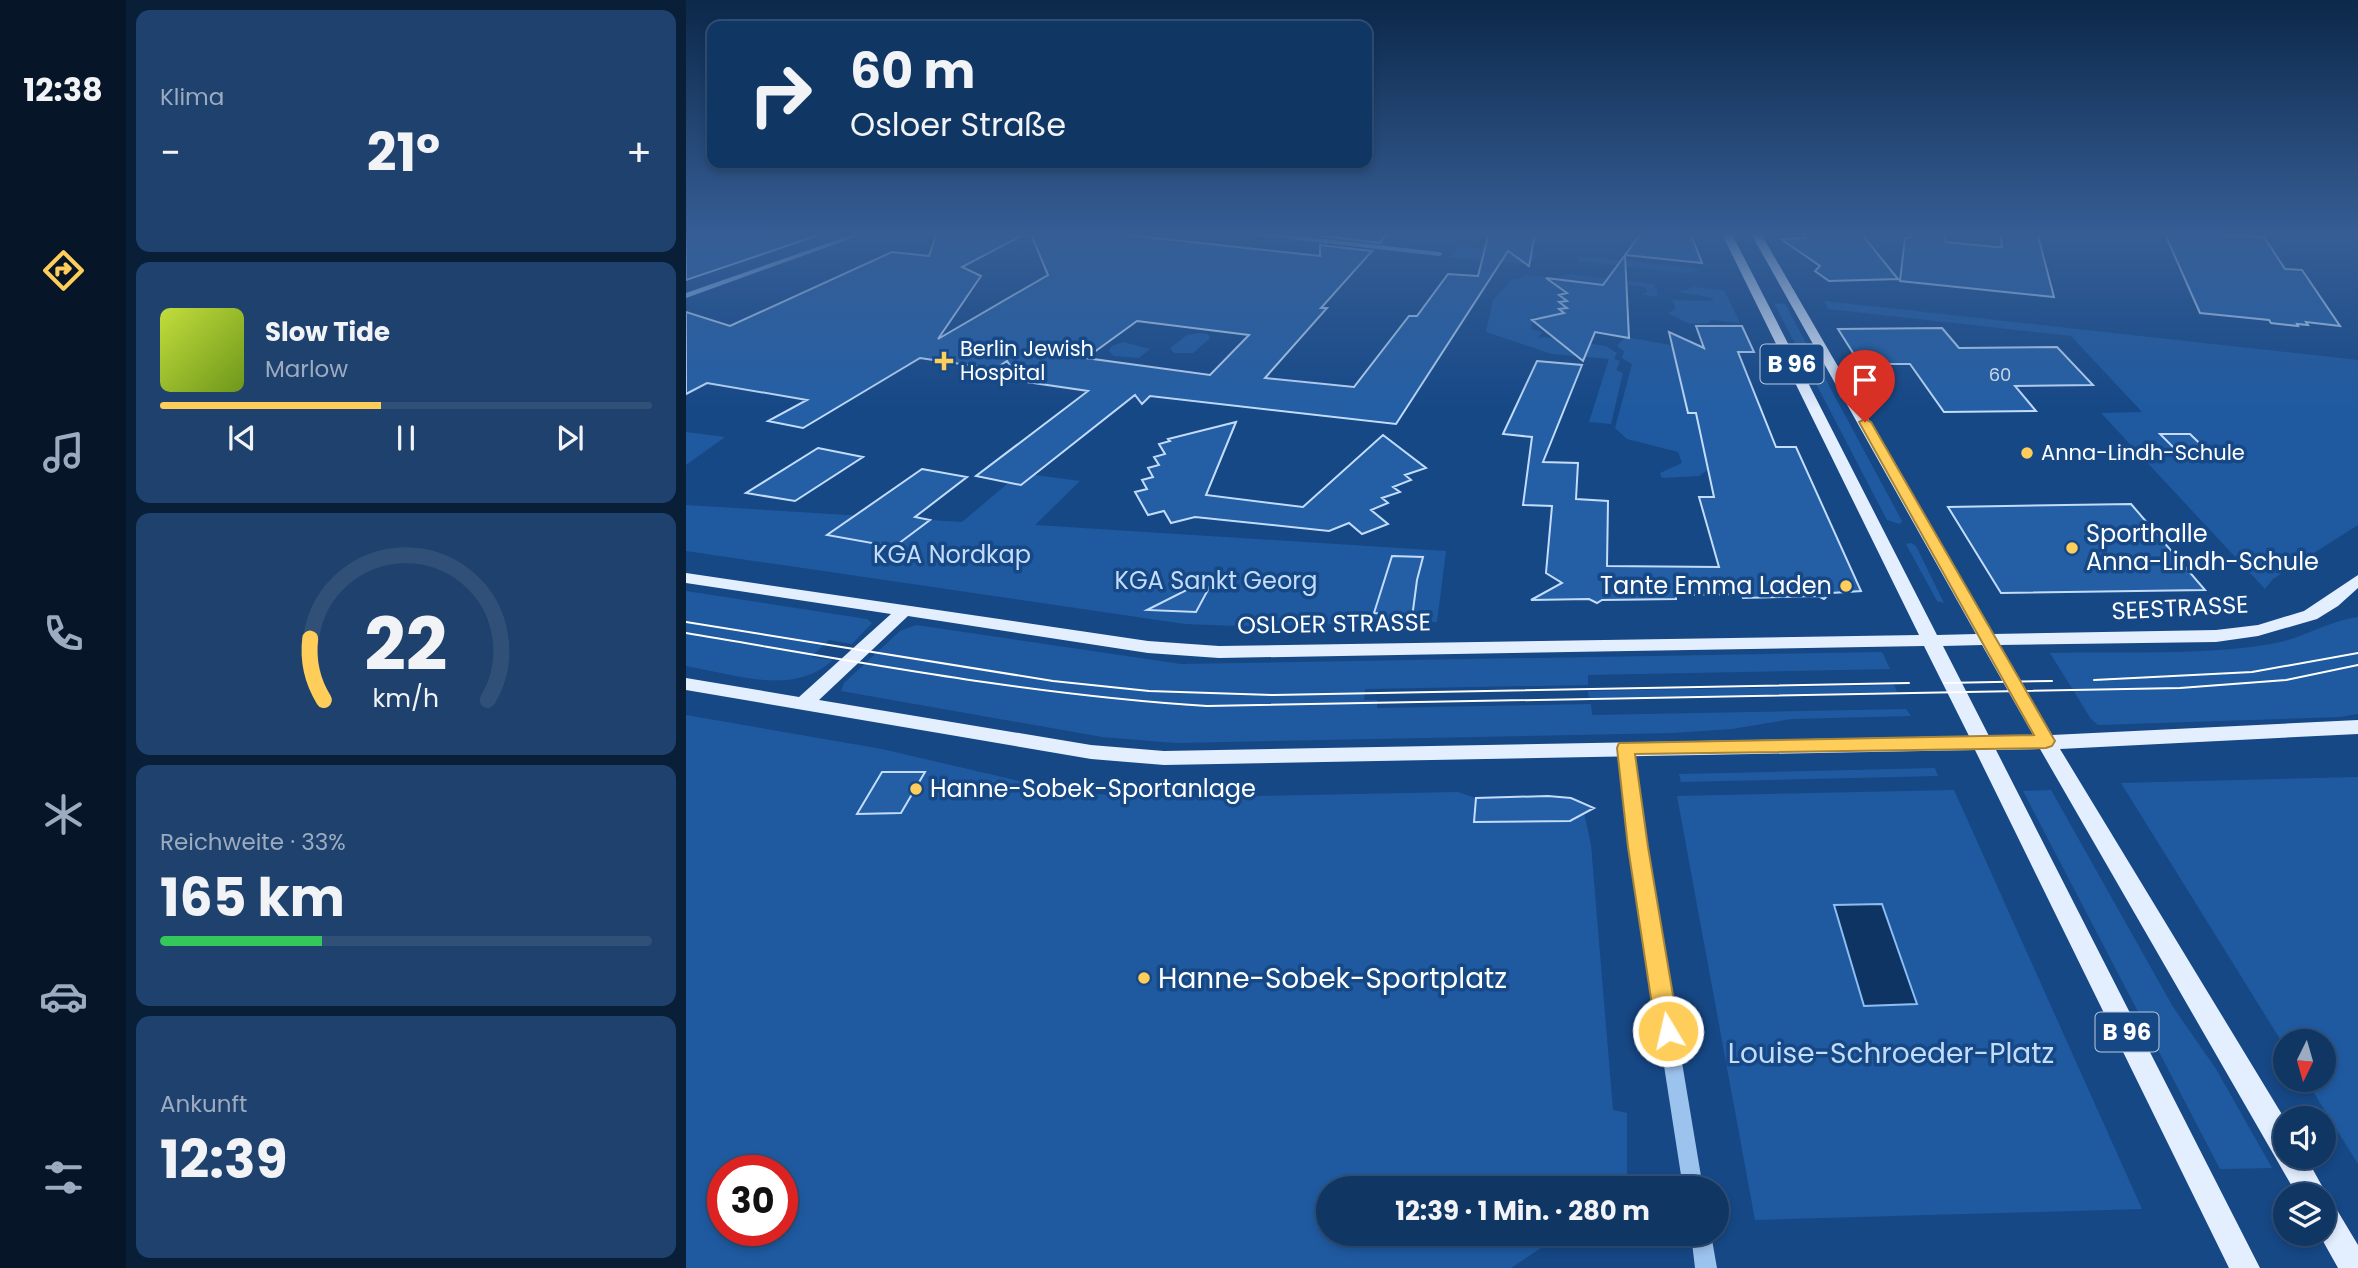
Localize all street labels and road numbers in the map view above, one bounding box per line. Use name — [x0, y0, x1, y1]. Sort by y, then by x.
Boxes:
road number: B 96 — [1760, 344, 1824, 384]
street label: SEESTRASSE — [2111, 587, 2249, 628]
street label: OSLOER STRASSE — [1237, 605, 1431, 642]
road number: B 96 — [2096, 1012, 2158, 1051]

